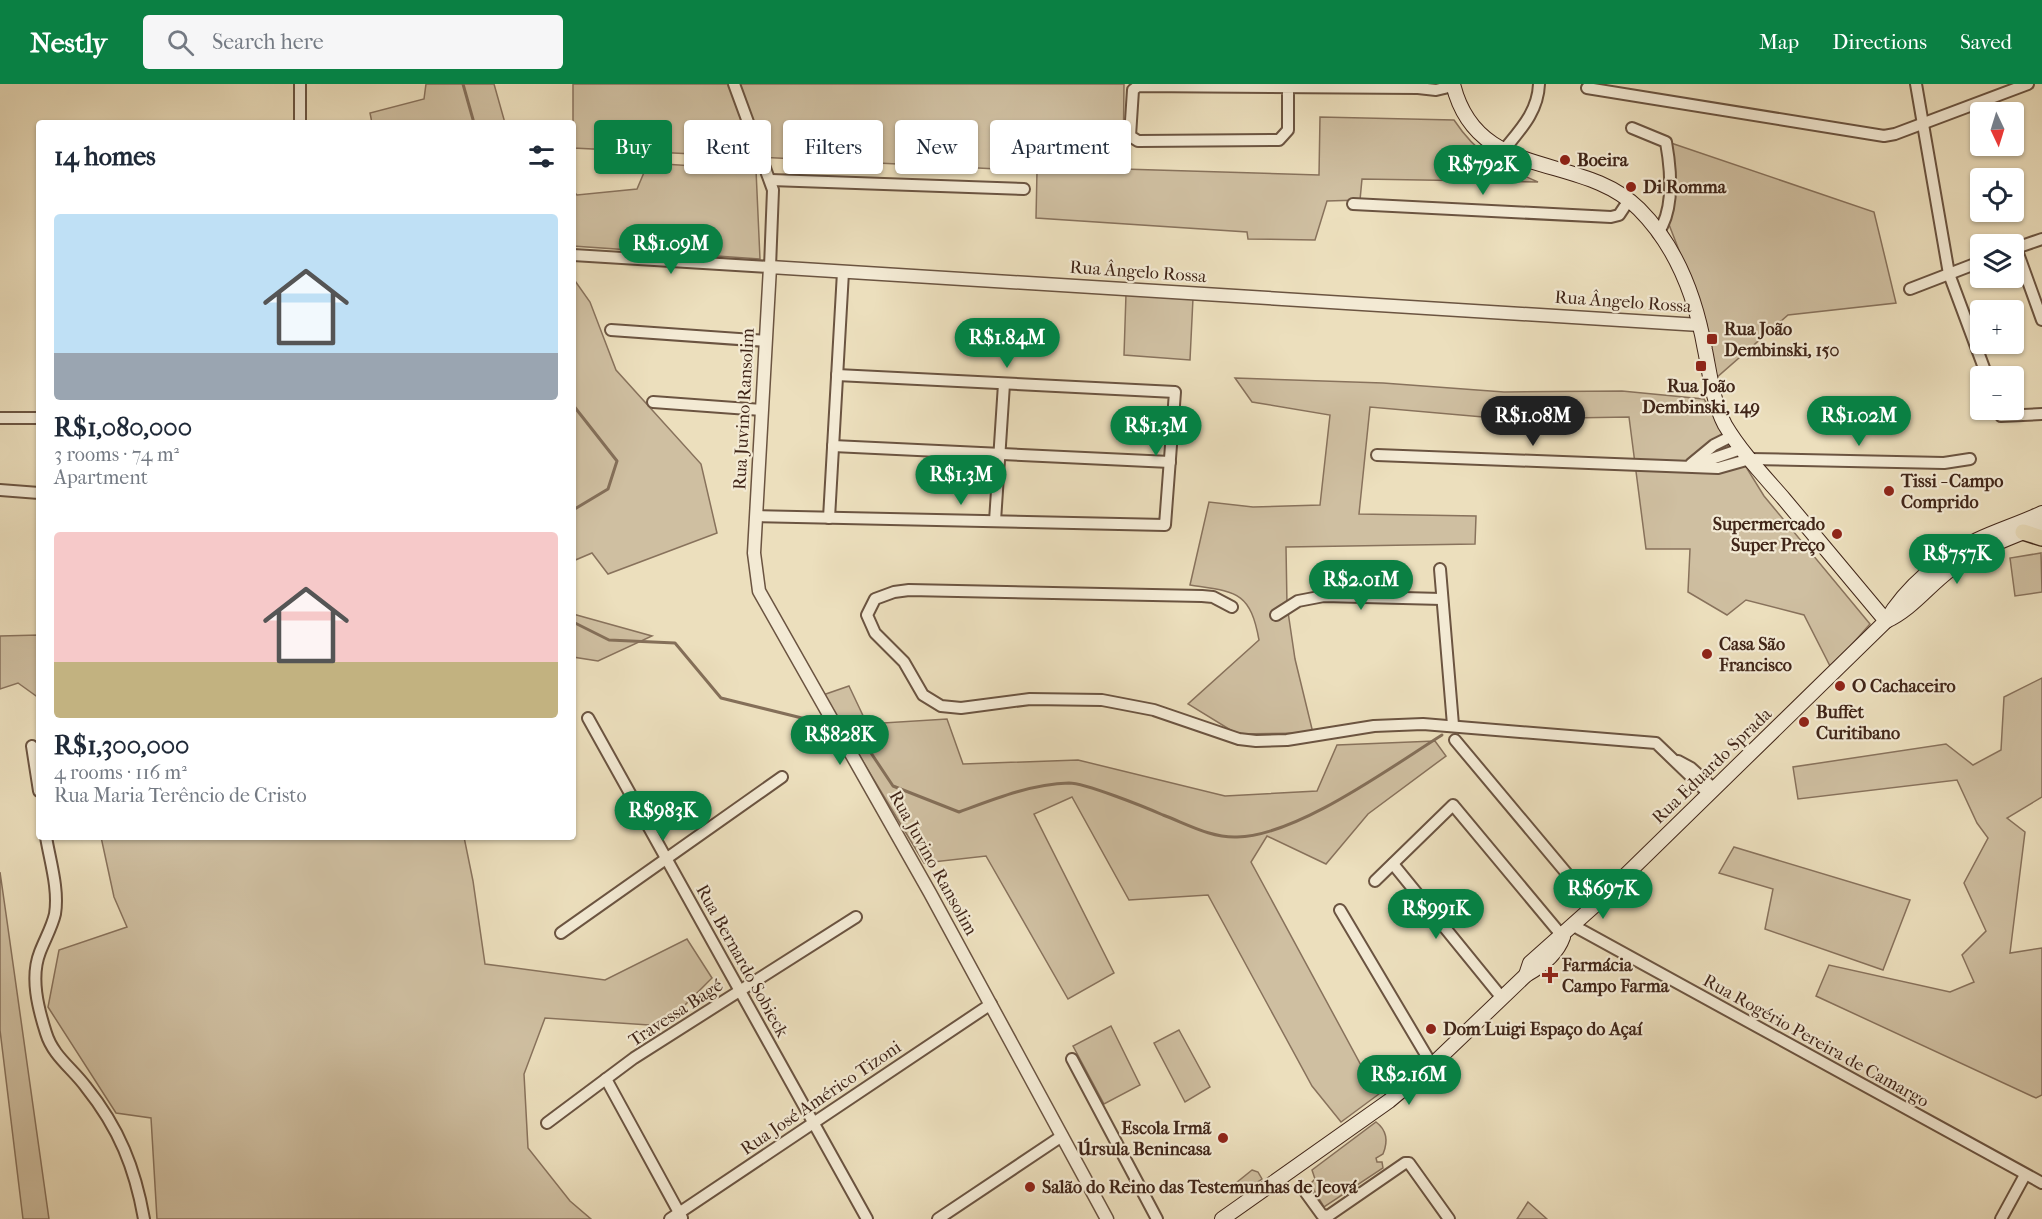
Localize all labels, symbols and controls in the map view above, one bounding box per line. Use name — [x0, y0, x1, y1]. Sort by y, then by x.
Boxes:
search box — [143, 15, 563, 69]
text: Nestly — [30, 26, 107, 59]
icon: search — [164, 26, 197, 59]
text: Search here — [212, 29, 324, 55]
text: Map — [1759, 30, 1799, 54]
text: Directions — [1832, 30, 1927, 54]
text: Saved — [1960, 30, 2012, 54]
north arrow — [1970, 102, 2024, 156]
map controls — [1970, 102, 2024, 420]
chip: Buy — [594, 120, 672, 174]
chip: Rent — [684, 120, 771, 174]
chip: Filters — [783, 120, 883, 174]
chip: New — [895, 120, 978, 174]
chip: Apartment — [990, 120, 1131, 174]
icon: filters — [525, 140, 558, 173]
text: 14 homes — [54, 141, 156, 172]
pin: R$792K — [1434, 145, 1532, 196]
place label: Boeira — [1577, 150, 1629, 171]
text: R$792K — [1448, 153, 1518, 176]
marker: Boeira — [1558, 153, 1572, 167]
button: locate — [1970, 168, 2024, 222]
place label: Di Romma — [1643, 177, 1727, 198]
marker: Di Romma — [1624, 180, 1638, 194]
pin: R$1.09M — [616, 224, 726, 275]
text: R$1.09M — [633, 232, 709, 255]
button: layers — [1970, 234, 2024, 288]
icon: home — [252, 253, 360, 361]
street label: Rua Ângelo Rossa — [1069, 256, 1208, 287]
street label: Rua Ângelo Rossa — [1554, 286, 1693, 317]
button: + — [1970, 300, 2024, 354]
pin: R$1.84M — [952, 318, 1062, 369]
place label: Rua João Dembinski, 150 — [1724, 319, 1840, 361]
text: R$1.84M — [969, 326, 1045, 349]
street label: Rua Juvino Ransolim — [729, 327, 759, 491]
marker: Rua João Dembinski, 150 — [1705, 332, 1719, 346]
marker: Rua João Dembinski, 149 — [1694, 359, 1708, 373]
button: − — [1970, 366, 2024, 420]
place label: Rua João Dembinski, 149 — [1642, 376, 1760, 418]
pin: R$1.08M — [1478, 396, 1588, 447]
pin: R$1.02M — [1804, 396, 1914, 447]
text: R$1.08M — [1495, 404, 1571, 427]
text: R$1.02M — [1821, 404, 1897, 427]
pin: R$1.3M — [1107, 406, 1205, 457]
text: R$1,080,000 — [54, 412, 192, 443]
text: R$1.3M — [1125, 414, 1188, 437]
text: 3 rooms · 74 m² — [54, 443, 179, 466]
pin: R$1.3M — [912, 455, 1010, 506]
text: R$1.3M — [930, 463, 993, 486]
text: Apartment — [54, 466, 148, 489]
place label: Tissi - Campo Comprido — [1900, 471, 2003, 513]
marker: Tissi - Campo Comprido — [1882, 484, 1896, 498]
place label: Supermercado Super Preço — [1713, 514, 1825, 556]
marker: Supermercado Super Preço — [1830, 527, 1844, 541]
pin: R$757K — [1908, 534, 2006, 585]
text: R$757K — [1923, 542, 1991, 565]
pin: R$2.01M — [1306, 560, 1416, 611]
text: R$2.01M — [1323, 568, 1399, 591]
icon: home — [252, 571, 360, 679]
place label: Casa São Francisco — [1718, 634, 1792, 676]
marker: Casa São Francisco — [1700, 647, 1714, 661]
place label: O Cachaceiro — [1852, 676, 1956, 697]
marker: O Cachaceiro — [1833, 679, 1847, 693]
place label: Buffet Curitibano — [1816, 702, 1900, 744]
street label: Rua Eduardo Sprada — [1648, 703, 1776, 828]
pin: R$828K — [791, 715, 889, 766]
marker: Buffet Curitibano — [1797, 715, 1811, 729]
text: R$828K — [805, 723, 875, 746]
text: R$1,300,000 — [54, 730, 189, 761]
text: 4 rooms · 116 m² — [54, 761, 187, 784]
text: Rua Maria Terêncio de Cristo — [54, 784, 307, 807]
street label: Rua Juvino Ransolim — [884, 787, 982, 939]
pin: R$983K — [614, 791, 712, 842]
text: R$983K — [629, 799, 697, 822]
pin: R$697K — [1554, 869, 1652, 920]
text: R$697K — [1567, 877, 1639, 900]
street label: Rua Bernardo Sobieck — [691, 881, 793, 1042]
pin: R$991K — [1387, 889, 1485, 940]
text: R$991K — [1402, 897, 1470, 920]
place label: Farmácia Campo Farma — [1561, 955, 1670, 997]
marker: Farmácia Campo Farma — [1543, 968, 1557, 982]
street label: Rua Rogério Pereira de Camargo — [1699, 970, 1933, 1112]
street label: Travessa Bagé — [625, 975, 727, 1051]
place label: Dom Luigi Espaço do Açaí — [1443, 1019, 1643, 1040]
marker: Dom Luigi Espaço do Açaí — [1424, 1022, 1438, 1036]
street label: Rua José Américo Tizoni — [737, 1036, 906, 1160]
pin: R$2.16M — [1354, 1055, 1464, 1106]
text: R$2.16M — [1371, 1063, 1447, 1086]
place label: Escola Irmã Úrsula Benincasa — [1076, 1118, 1212, 1160]
marker: Escola Irmã Úrsula Benincasa — [1216, 1131, 1230, 1145]
place label: Salão do Reino das Testemunhas de Jeová — [1042, 1177, 1358, 1198]
marker: Salão do Reino das Testemunhas de Jeová — [1023, 1180, 1037, 1194]

